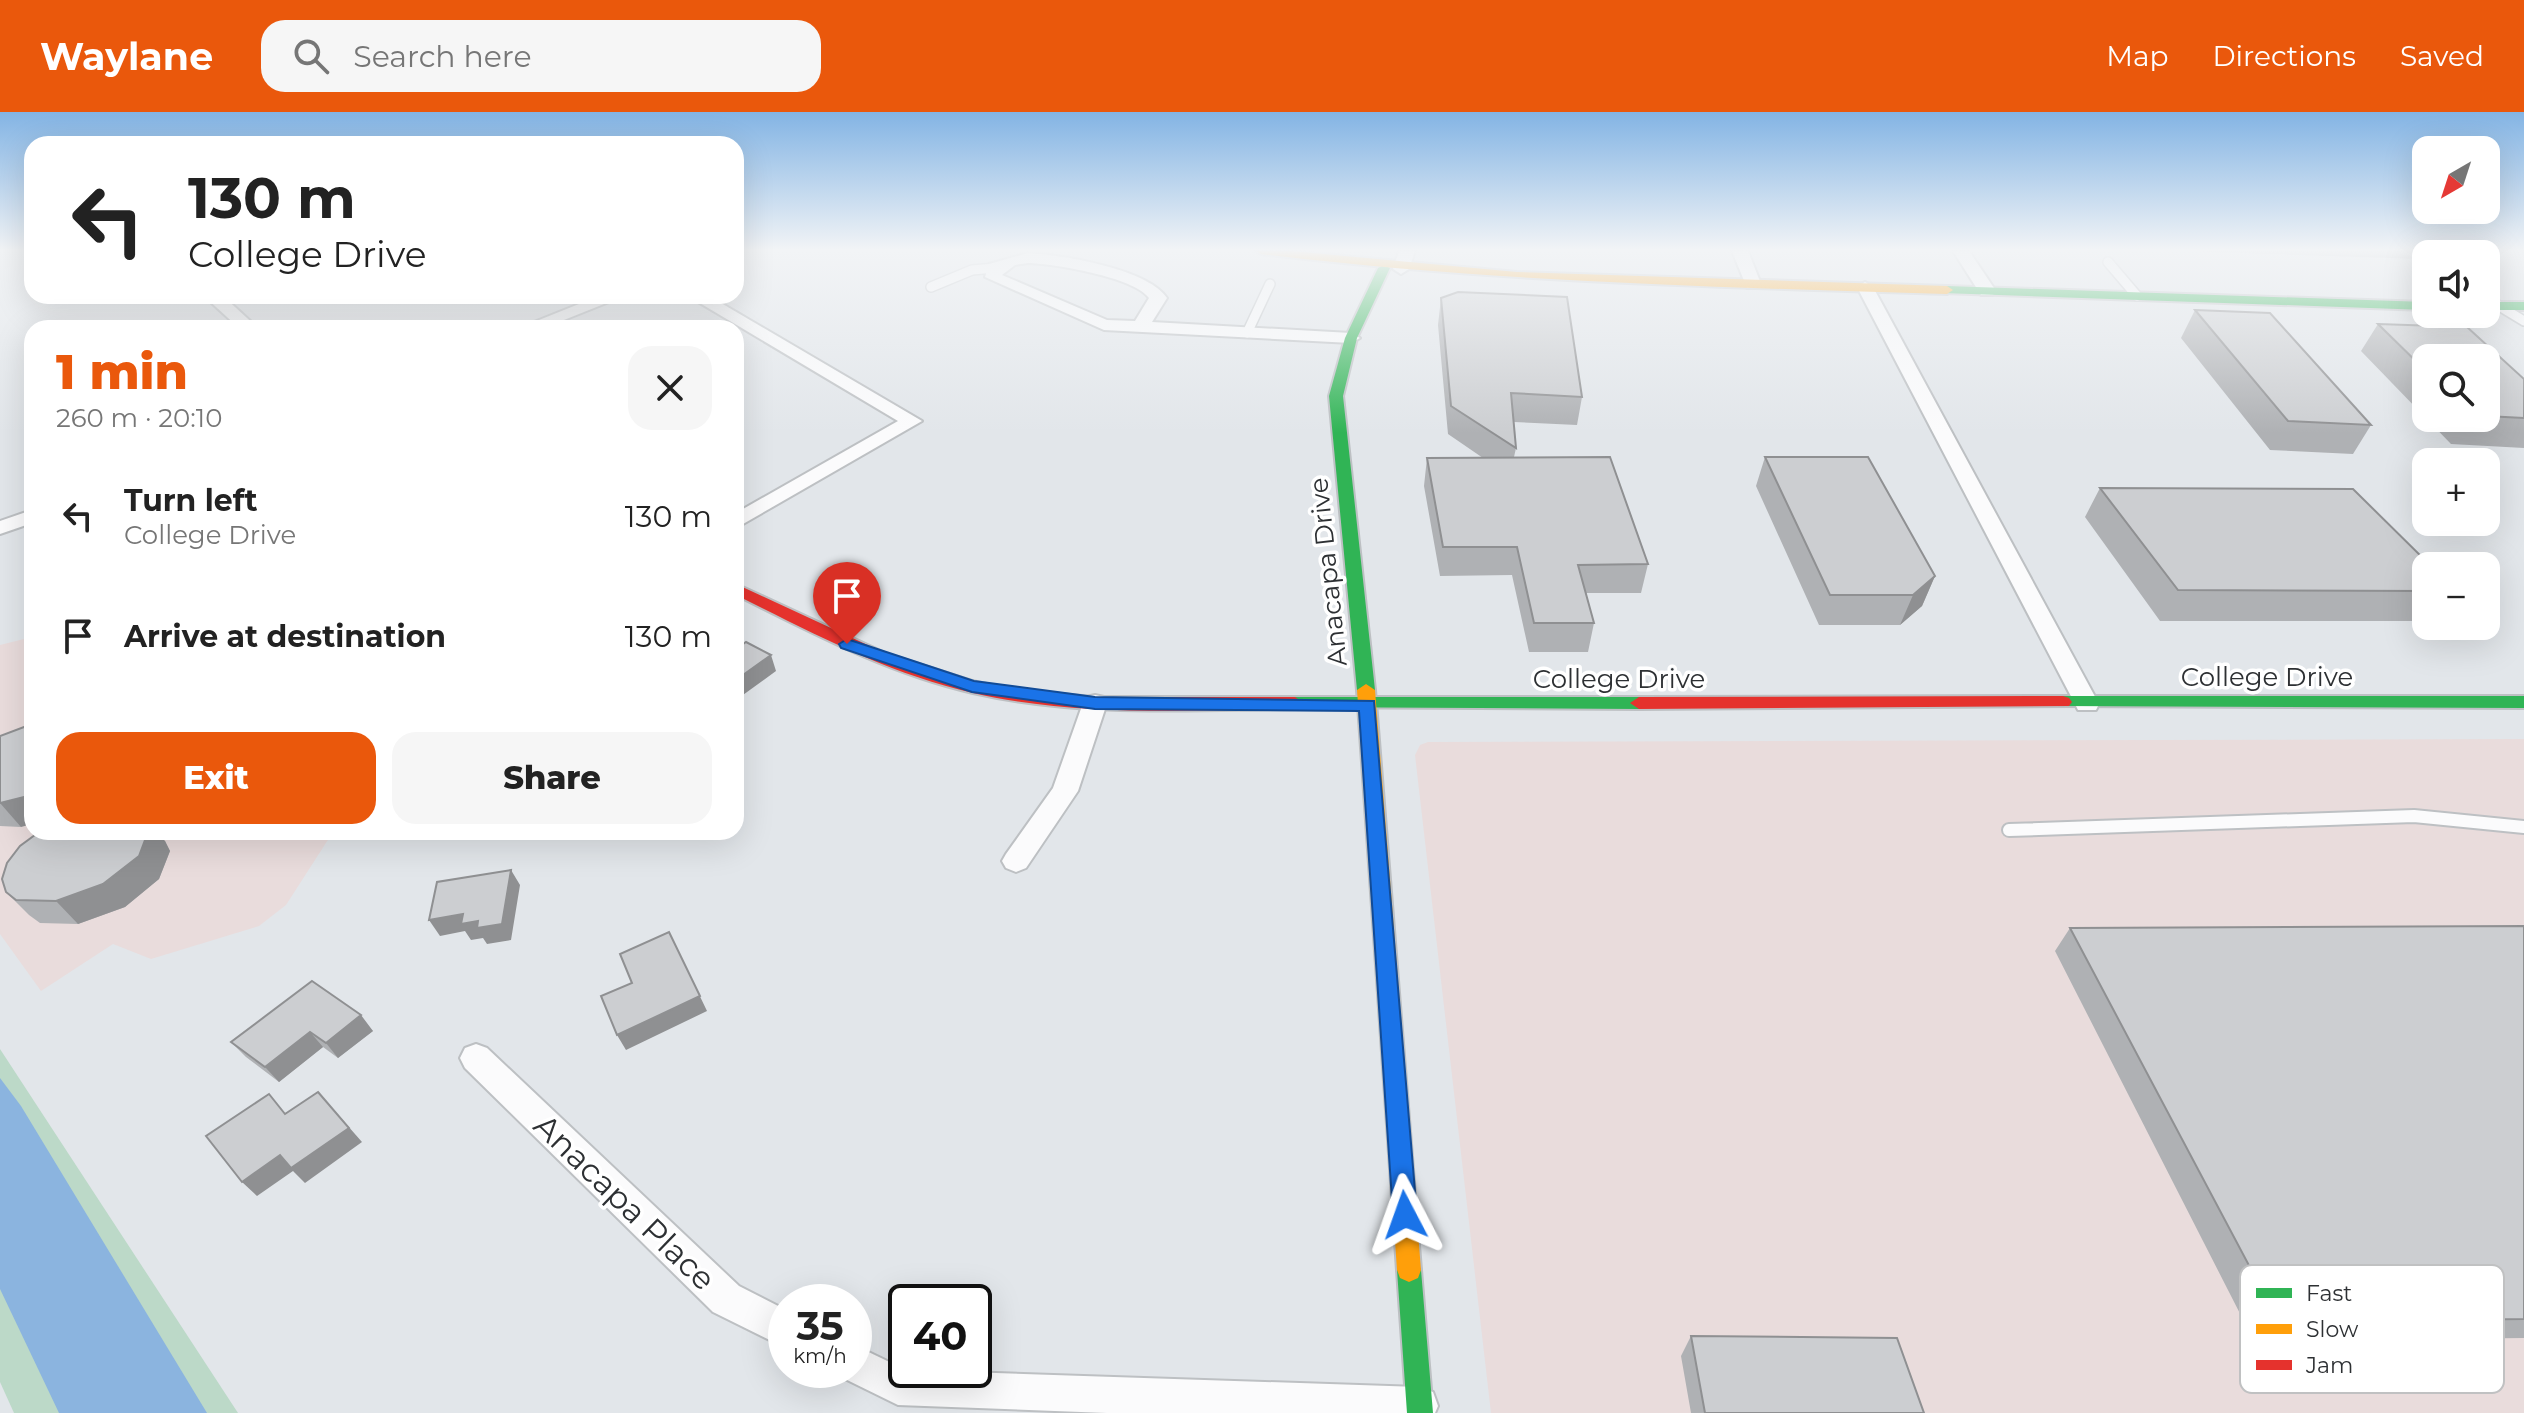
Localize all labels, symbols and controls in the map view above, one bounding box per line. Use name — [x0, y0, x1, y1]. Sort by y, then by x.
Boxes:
search box — [261, 20, 821, 92]
text: Waylane — [40, 33, 213, 80]
icon: search — [289, 34, 333, 78]
text: Search here — [353, 38, 532, 75]
text: Map — [2106, 39, 2168, 73]
text: Directions — [2212, 39, 2356, 73]
text: Saved — [2400, 39, 2484, 73]
north arrow — [2412, 136, 2500, 224]
map controls — [2412, 136, 2500, 640]
text: 130 m — [188, 164, 356, 232]
icon: left — [56, 168, 160, 272]
text: College Drive — [188, 232, 427, 276]
button: sound — [2412, 240, 2500, 328]
text: 1 min — [56, 343, 188, 401]
button: search — [2412, 344, 2500, 432]
button: close — [628, 346, 712, 430]
text: 260 m · 20:10 — [56, 402, 222, 434]
button: + — [2412, 448, 2500, 536]
street label: Anacapa Drive — [1302, 476, 1354, 668]
text: Turn left — [124, 482, 257, 519]
icon: left — [56, 494, 100, 538]
text: 130 m — [625, 498, 712, 535]
text: College Drive — [124, 519, 296, 551]
button: − — [2412, 552, 2500, 640]
pin — [813, 562, 881, 644]
icon: arrive — [825, 574, 869, 618]
icon: arrive — [56, 614, 100, 658]
text: Arrive at destination — [124, 618, 446, 655]
text: 130 m — [625, 618, 712, 655]
street label: College Drive — [2181, 661, 2353, 693]
street label: College Drive — [1533, 663, 1705, 695]
button: Exit — [56, 732, 376, 824]
button: Share — [392, 732, 712, 824]
street label: Anacapa Place — [526, 1106, 724, 1298]
position arrow — [1363, 1173, 1447, 1257]
legend — [2240, 1265, 2504, 1393]
text: Fast — [2306, 1280, 2352, 1307]
speed limit sign: 40 — [888, 1284, 992, 1388]
text: 35 — [796, 1301, 844, 1350]
text: Slow — [2306, 1316, 2359, 1343]
text: km/h — [793, 1344, 847, 1368]
text: Jam — [2305, 1352, 2353, 1379]

